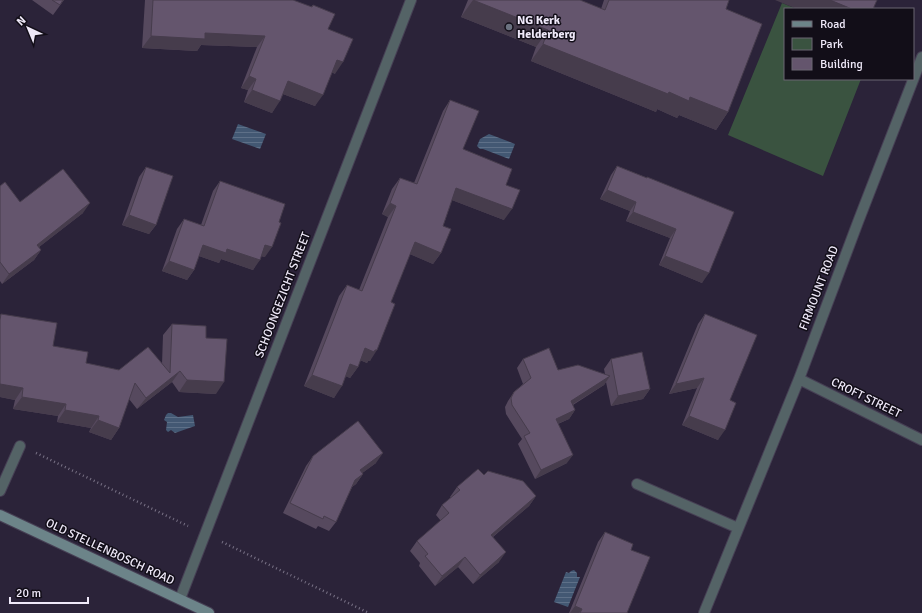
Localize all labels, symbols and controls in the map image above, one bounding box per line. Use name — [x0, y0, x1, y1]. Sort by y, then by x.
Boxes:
north arrow — [8, 8, 48, 48]
legend — [784, 8, 914, 80]
place label: NG Kerk Helderberg — [517, 13, 576, 42]
text: N — [14, 14, 29, 29]
text: Road — [820, 17, 846, 32]
marker: NG Kerk Helderberg — [504, 22, 514, 32]
text: Park — [820, 37, 843, 52]
text: Building — [820, 57, 863, 72]
street label: SCHOONGEZICHT STREET — [252, 230, 314, 360]
street label: FIRMOUNT ROAD — [796, 243, 842, 332]
street label: CROFT STREET — [829, 375, 903, 421]
street label: OLD STELLENBOSCH ROAD — [43, 516, 177, 589]
scale bar — [10, 579, 88, 605]
text: 20 m — [16, 586, 41, 601]

